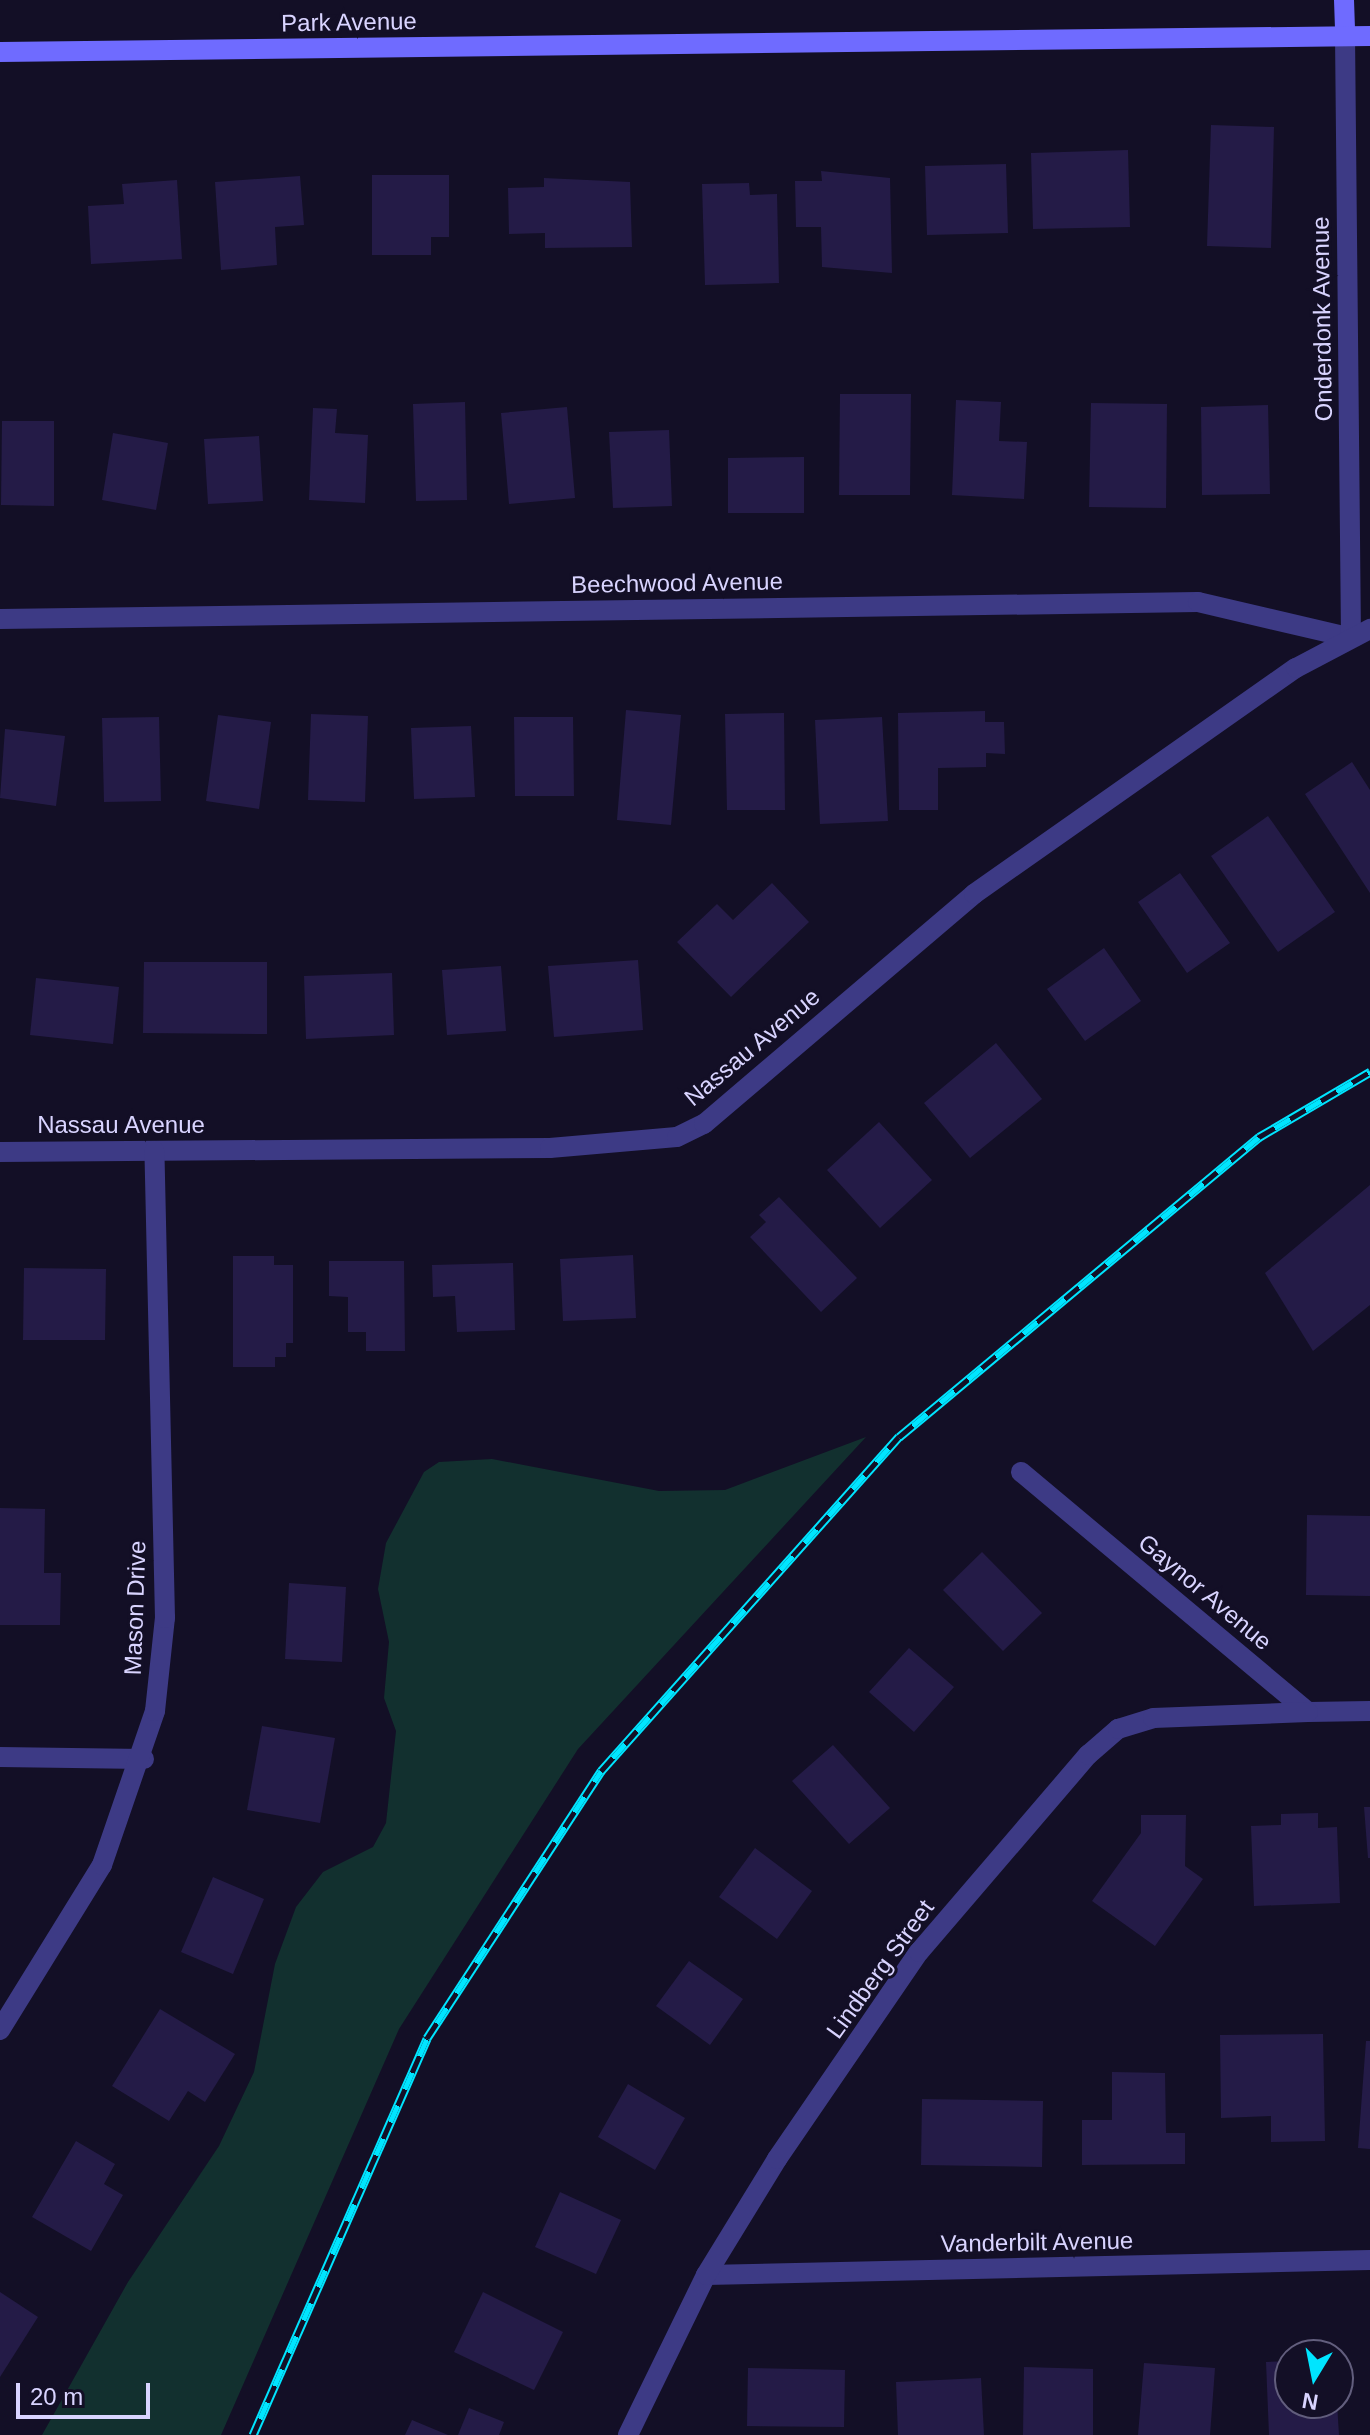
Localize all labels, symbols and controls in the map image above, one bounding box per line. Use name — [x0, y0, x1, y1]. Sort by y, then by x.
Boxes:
street label: Park Avenue — [280, 6, 418, 38]
street label: Onderdonk Avenue — [1306, 216, 1338, 422]
street label: Beechwood Avenue — [570, 567, 784, 599]
street label: Nassau Avenue — [678, 982, 826, 1112]
street label: Nassau Avenue — [36, 1111, 206, 1139]
street label: Gaynor Avenue — [1132, 1528, 1278, 1656]
street label: Mason Drive — [118, 1540, 152, 1676]
street label: Lindberg Street — [820, 1894, 940, 2044]
street label: Vanderbilt Avenue — [940, 2226, 1134, 2258]
north arrow — [1274, 2339, 1354, 2419]
scale bar — [20, 2367, 154, 2417]
text: 20 m — [30, 2383, 83, 2410]
text: N — [1300, 2387, 1320, 2415]

